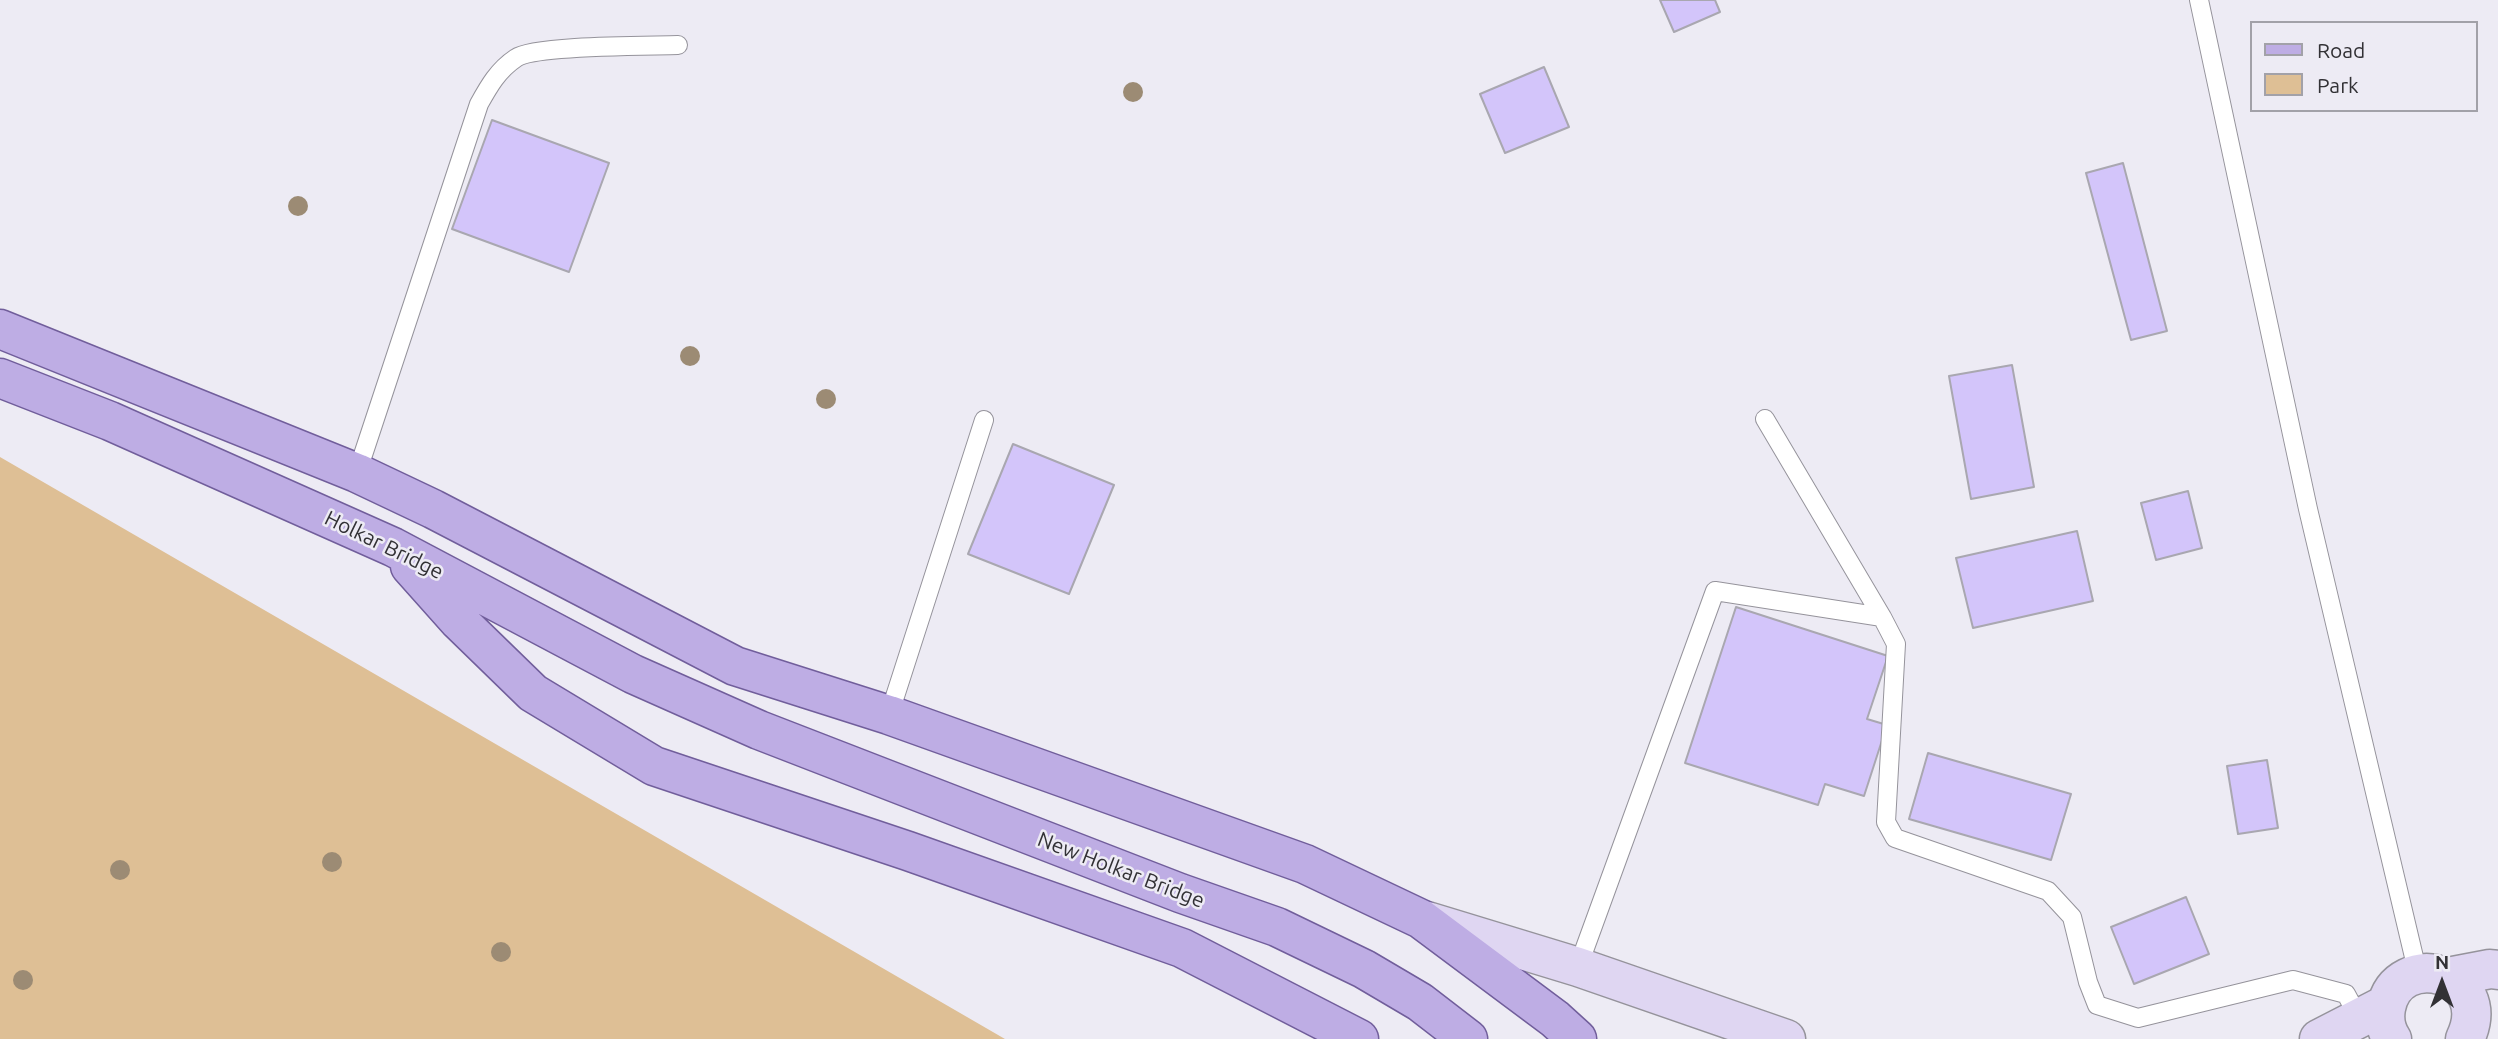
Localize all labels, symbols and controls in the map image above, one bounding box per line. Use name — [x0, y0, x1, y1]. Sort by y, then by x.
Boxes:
legend — [2250, 21, 2477, 112]
text: Road — [2317, 38, 2365, 62]
text: Park — [2317, 73, 2359, 97]
street label: Holkar Bridge — [321, 505, 447, 585]
street label: New Holkar Bridge — [1034, 827, 1208, 913]
north arrow — [2407, 948, 2477, 1018]
text: N — [2435, 951, 2449, 973]

